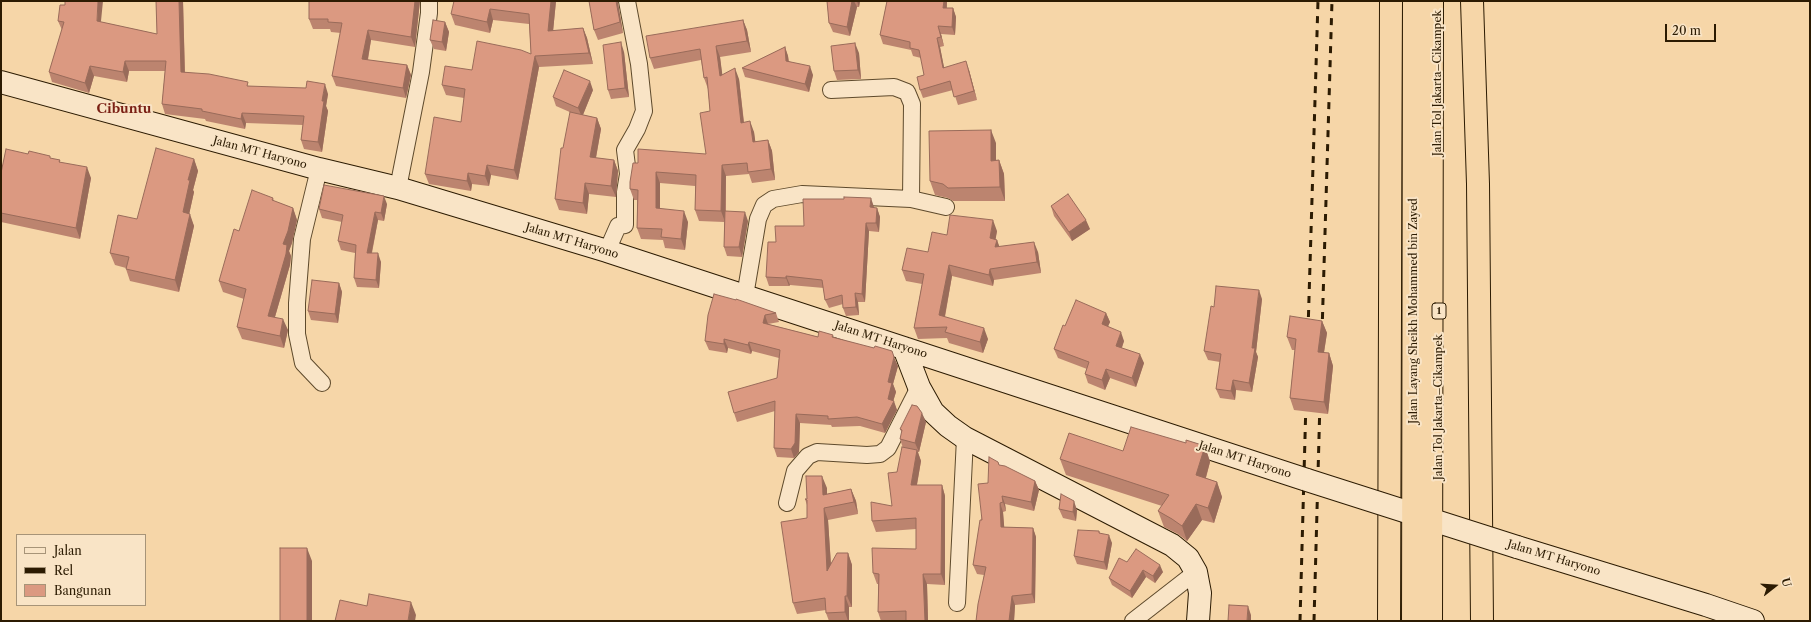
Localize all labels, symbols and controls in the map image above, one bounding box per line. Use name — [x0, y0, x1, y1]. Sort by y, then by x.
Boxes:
street label: Jalan Tol Jakarta–Cikampek — [1431, 10, 1445, 156]
scale bar — [1667, 16, 1718, 42]
text: 20 m — [1672, 23, 1701, 38]
district label: Cibuntu — [97, 101, 151, 117]
street label: Jalan MT Haryono — [212, 134, 308, 172]
street label: Jalan Layang Sheikh Mohammed bin Zayed — [1407, 198, 1421, 424]
street label: Jalan MT Haryono — [524, 221, 620, 261]
road number: 1 — [1432, 303, 1446, 319]
street label: Jalan MT Haryono — [833, 319, 929, 361]
street label: Jalan Tol Jakarta–Cikampek — [1432, 334, 1446, 480]
street label: Jalan MT Haryono — [1197, 439, 1293, 481]
legend — [16, 534, 146, 606]
street label: Jalan MT Haryono — [1506, 538, 1602, 578]
text: Jalan — [54, 543, 82, 558]
text: Rel — [54, 563, 73, 578]
north arrow — [1755, 566, 1795, 606]
text: U — [1778, 576, 1794, 589]
text: Bangunan — [54, 583, 111, 598]

